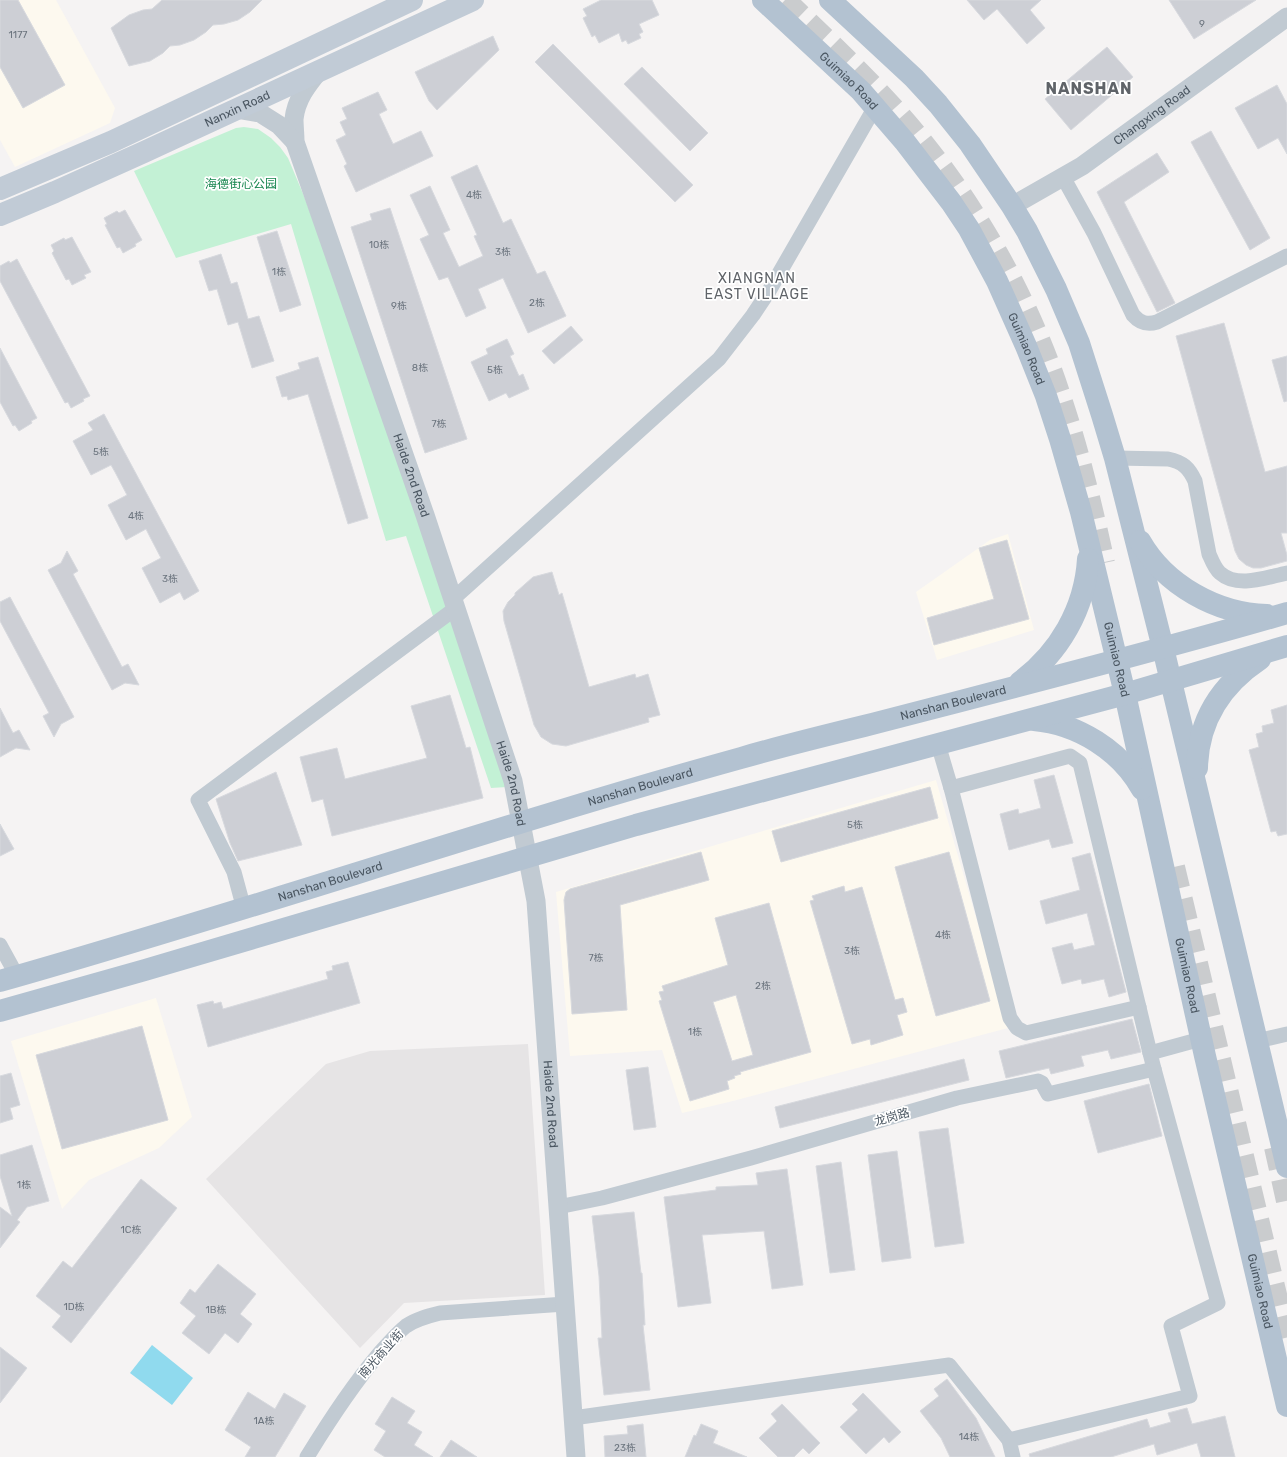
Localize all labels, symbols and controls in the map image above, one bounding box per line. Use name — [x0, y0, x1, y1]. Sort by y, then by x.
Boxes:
house number: 9 — [1199, 18, 1205, 30]
house number: 1177 — [9, 29, 27, 41]
street label: Guimiao Road — [817, 49, 881, 113]
district label: NANSHAN — [1046, 79, 1132, 98]
street label: Changxing Road — [1111, 83, 1193, 148]
street label: Nanxin Road — [202, 88, 272, 130]
park label: 海德街心公园 — [205, 177, 277, 191]
house number: 4栋 — [466, 189, 482, 201]
house number: 10栋 — [369, 239, 389, 251]
house number: 3栋 — [495, 246, 511, 258]
house number: 1栋 — [272, 266, 286, 278]
district label: XIANGNAN EAST VILLAGE — [704, 270, 810, 303]
house number: 2栋 — [529, 297, 545, 309]
house number: 9栋 — [391, 300, 407, 312]
street label: Guimiao Road — [1005, 310, 1048, 387]
house number: 8栋 — [412, 362, 428, 374]
house number: 5栋 — [487, 364, 503, 376]
house number: 7栋 — [431, 418, 447, 430]
street label: Haide 2nd Road — [390, 432, 432, 519]
house number: 5栋 — [93, 446, 109, 458]
house number: 4栋 — [128, 510, 144, 522]
house number: 3栋 — [162, 573, 178, 585]
street label: Guimiao Road — [1101, 620, 1132, 698]
street label: Nanshan Boulevard — [899, 683, 1008, 723]
street label: Haide 2nd Road — [493, 739, 528, 827]
street label: Nanshan Boulevard — [586, 765, 694, 809]
house number: 5栋 — [847, 819, 863, 831]
street label: Nanshan Boulevard — [276, 859, 384, 904]
house number: 4栋 — [935, 929, 951, 941]
street label: Guimiao Road — [1172, 937, 1202, 1015]
house number: 3栋 — [844, 945, 860, 957]
house number: 7栋 — [588, 952, 604, 964]
house number: 2栋 — [755, 980, 771, 992]
house number: 1栋 — [688, 1026, 702, 1038]
street label: Haide 2nd Road — [540, 1060, 561, 1148]
street label: 龙岗路 — [873, 1105, 911, 1129]
house number: 1栋 — [17, 1179, 31, 1191]
house number: 1C栋 — [121, 1224, 141, 1236]
street label: Guimiao Road — [1245, 1252, 1276, 1330]
house number: 1D栋 — [63, 1301, 85, 1313]
house number: 1B栋 — [206, 1304, 226, 1316]
street label: 南光商业街 — [356, 1327, 406, 1381]
house number: 1A栋 — [254, 1415, 274, 1427]
house number: 14栋 — [959, 1431, 979, 1443]
house number: 23栋 — [614, 1442, 636, 1454]

